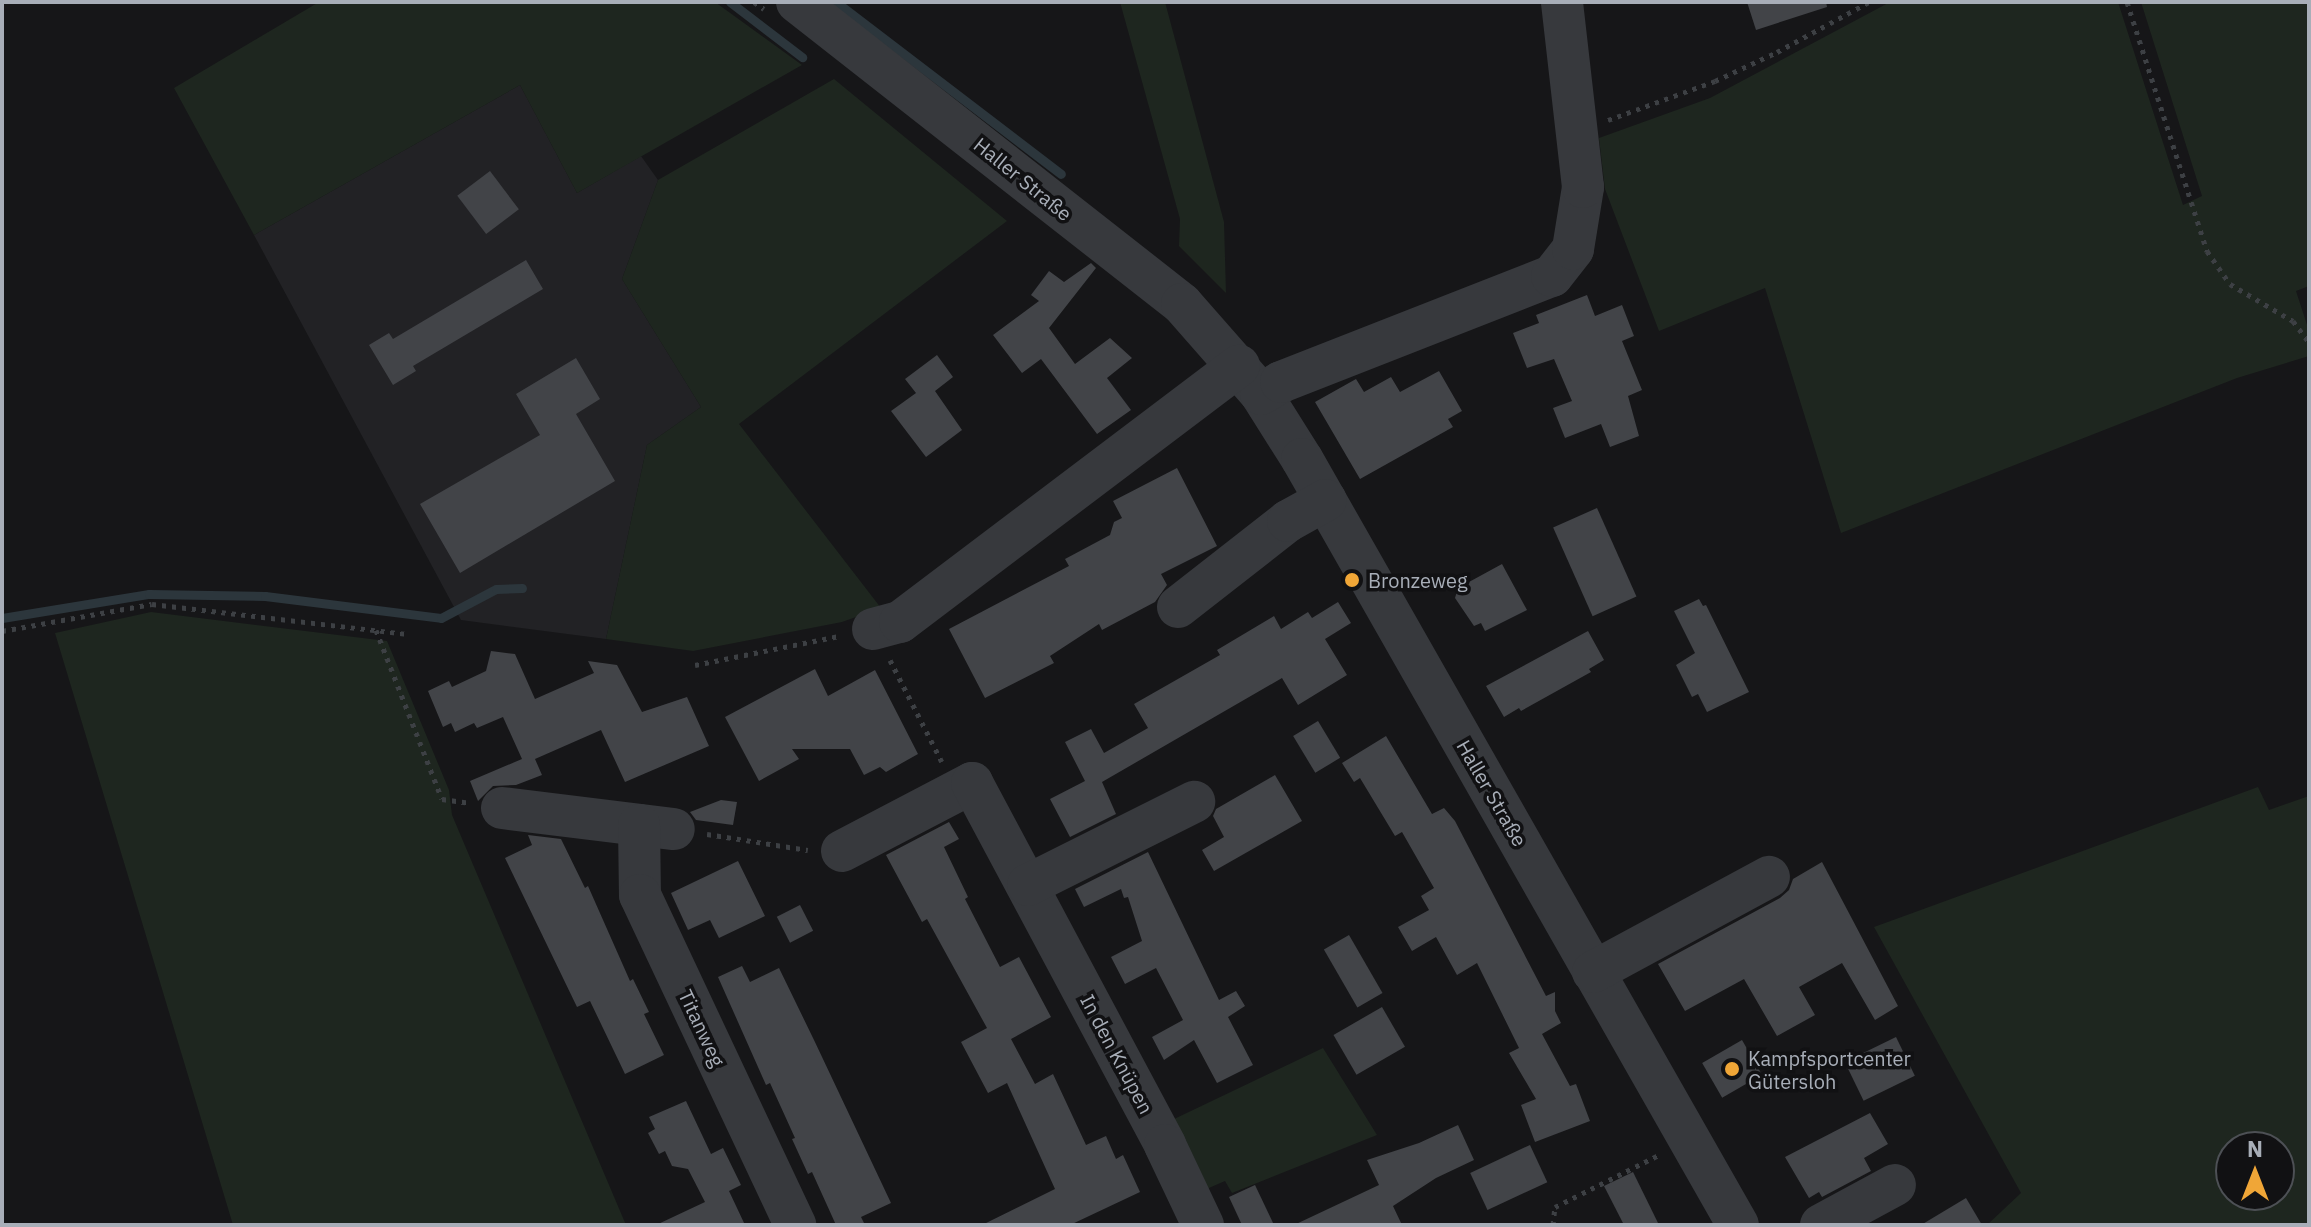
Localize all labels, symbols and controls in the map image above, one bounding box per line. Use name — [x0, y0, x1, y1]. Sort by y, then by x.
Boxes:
street label: Haller Straße — [969, 132, 1077, 226]
place label: Bronzeweg — [1368, 568, 1468, 592]
marker: Bronzeweg — [1343, 571, 1361, 589]
street label: Haller Straße — [1452, 735, 1532, 851]
street label: Titanweg — [674, 986, 730, 1070]
street label: In den Knüpen — [1075, 990, 1159, 1118]
place label: Kampfsportcenter Gütersloh — [1748, 1046, 1911, 1093]
marker: Kampfsportcenter Gütersloh — [1723, 1060, 1741, 1078]
north arrow — [2215, 1131, 2295, 1211]
text: N — [2247, 1134, 2263, 1163]

